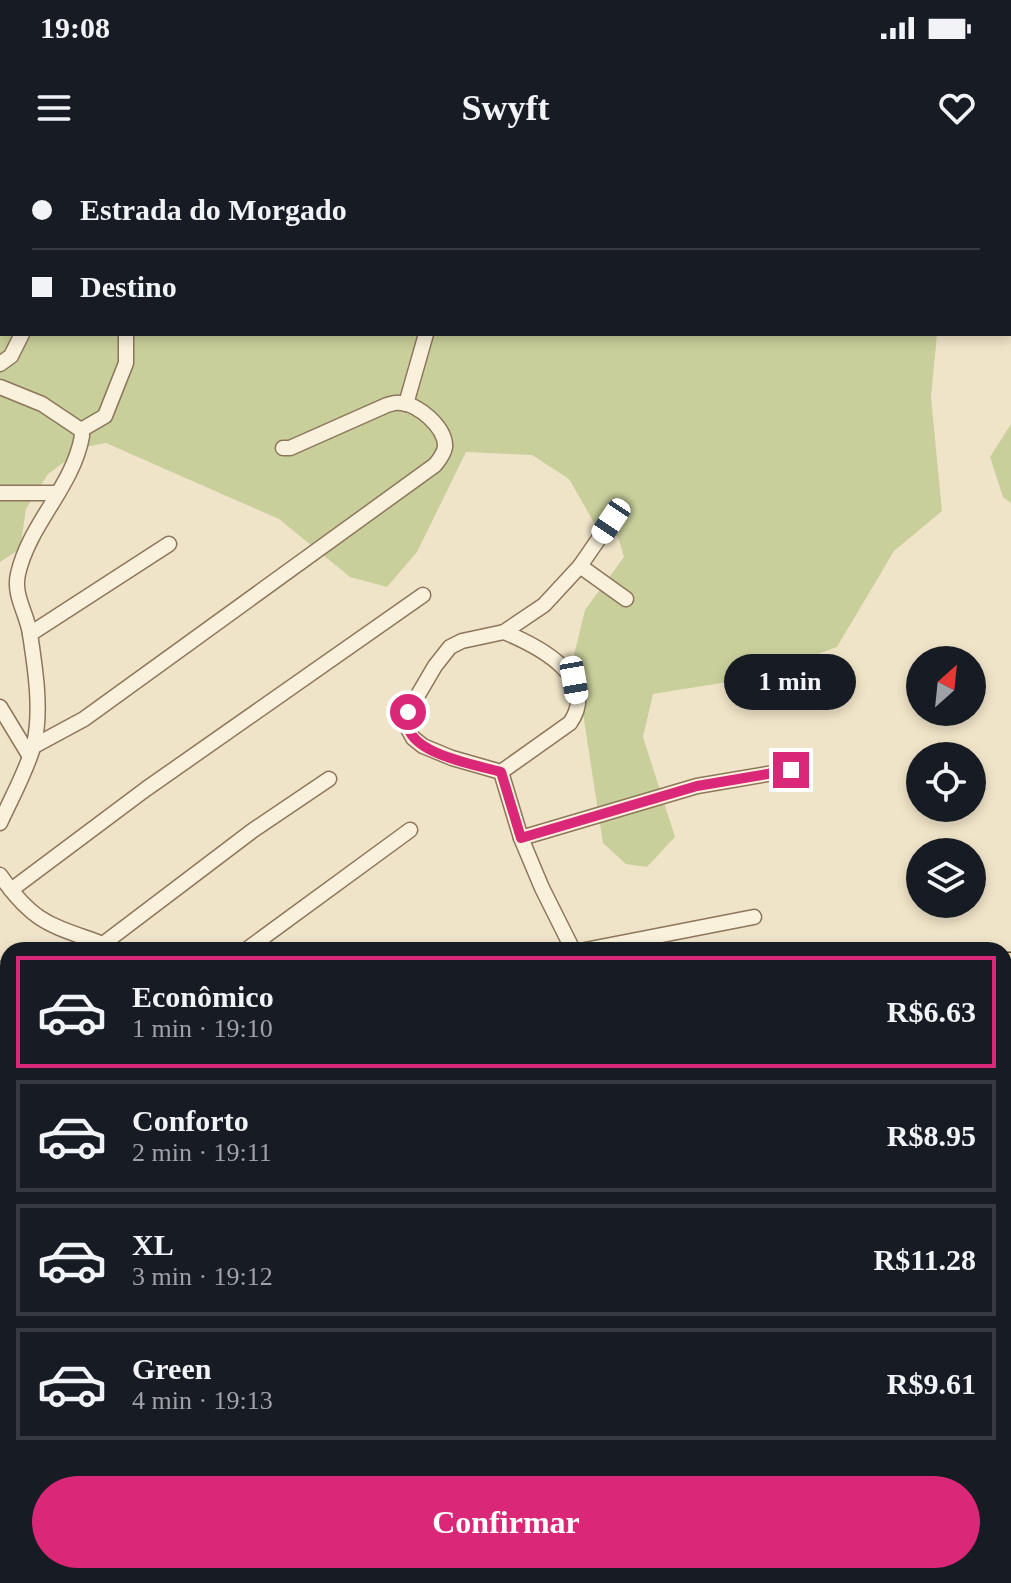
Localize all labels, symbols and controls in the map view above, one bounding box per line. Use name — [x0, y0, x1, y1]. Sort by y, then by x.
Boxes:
text: 19:08 — [40, 11, 110, 44]
icon: menu — [32, 86, 76, 130]
icon: heart — [935, 86, 979, 130]
text: Swyft — [462, 88, 550, 128]
text: Estrada do Morgado — [80, 193, 347, 226]
text: Destino — [80, 270, 177, 303]
car — [588, 494, 634, 548]
north arrow — [906, 646, 986, 726]
map controls — [906, 646, 986, 918]
car — [558, 654, 590, 706]
callout: 1 min — [725, 654, 857, 710]
text: 1 min — [759, 667, 821, 696]
route start — [390, 694, 426, 730]
button: locate — [906, 742, 986, 822]
route end — [773, 752, 809, 788]
button: layers — [906, 838, 986, 918]
icon: car — [36, 976, 108, 1048]
text: Econômico — [132, 980, 274, 1013]
text: R$6.63 — [887, 995, 976, 1028]
text: 1 min · 19:10 — [132, 1014, 273, 1043]
icon: car — [36, 1100, 108, 1172]
text: Conforto — [132, 1104, 249, 1137]
text: R$8.95 — [887, 1119, 976, 1152]
text: 2 min · 19:11 — [132, 1138, 272, 1167]
icon: car — [36, 1224, 108, 1296]
text: XL — [132, 1228, 174, 1261]
text: R$11.28 — [873, 1243, 976, 1276]
text: 3 min · 19:12 — [132, 1262, 273, 1291]
icon: car — [36, 1348, 108, 1420]
text: Green — [132, 1352, 211, 1385]
text: R$9.61 — [887, 1367, 976, 1400]
text: 4 min · 19:13 — [132, 1386, 273, 1415]
button: Confirmar — [32, 1476, 980, 1568]

